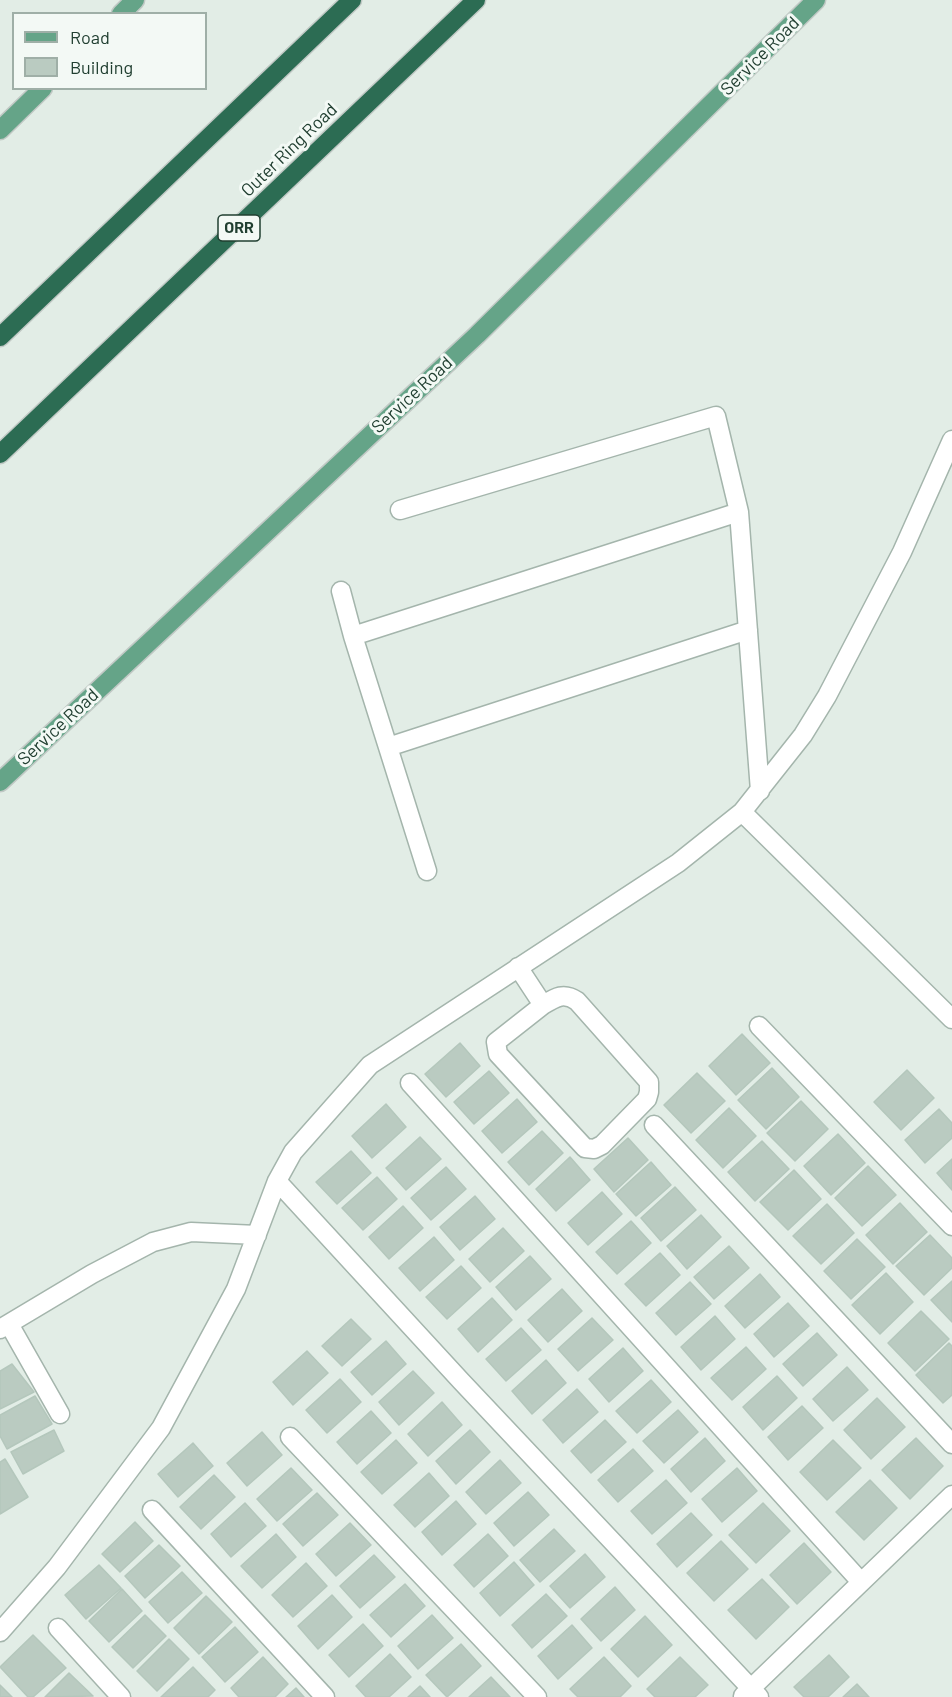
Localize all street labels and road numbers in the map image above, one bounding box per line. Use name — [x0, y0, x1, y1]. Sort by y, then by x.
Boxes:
street label: Service Road — [716, 12, 804, 100]
street label: Outer Ring Road — [236, 99, 342, 201]
road number: ORR — [218, 215, 260, 241]
street label: Service Road — [367, 352, 457, 438]
street label: Service Road — [13, 684, 103, 770]

